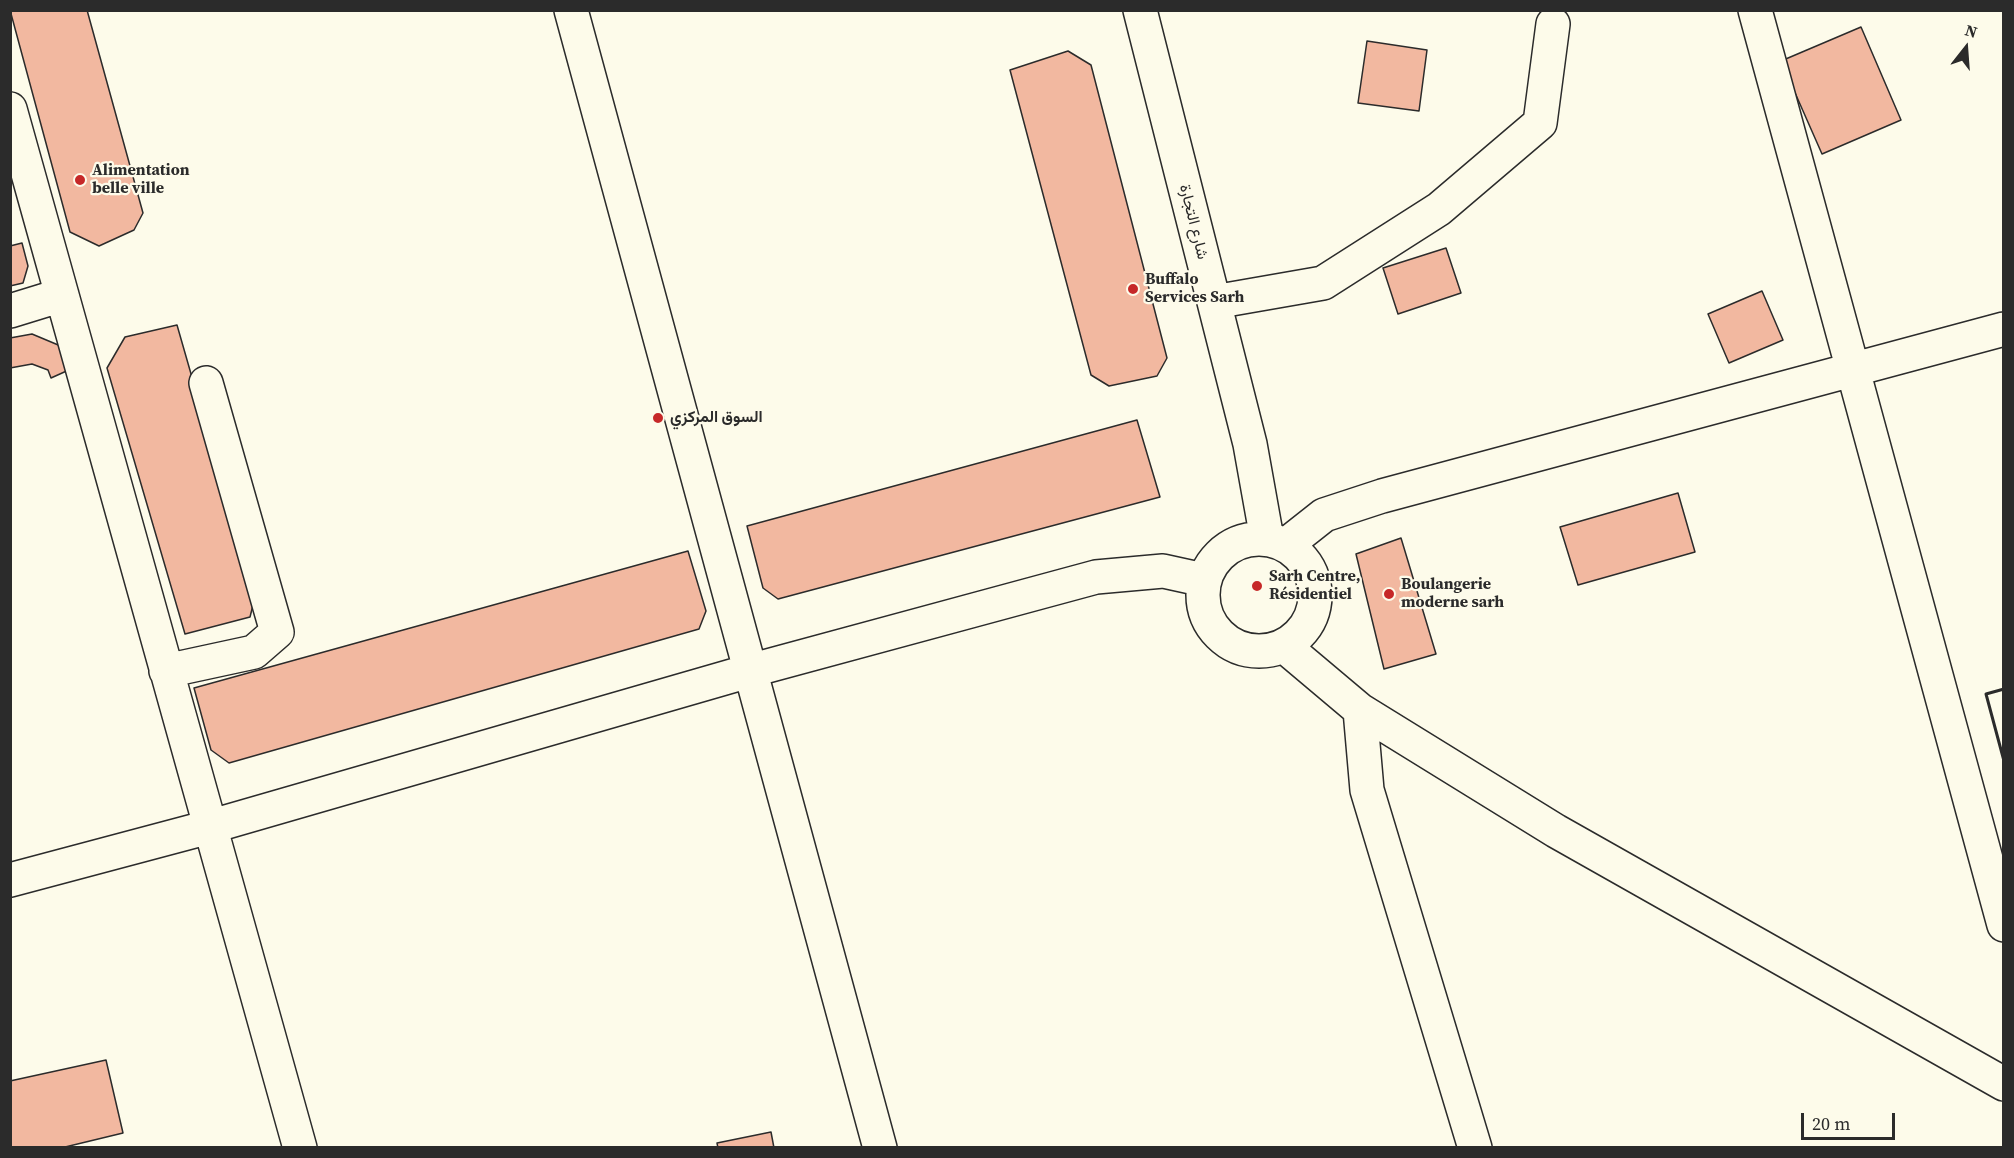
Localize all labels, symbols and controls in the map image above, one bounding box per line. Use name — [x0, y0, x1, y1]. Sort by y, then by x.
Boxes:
north arrow — [1936, 18, 1996, 78]
text: N — [1962, 19, 1980, 43]
place label: Alimentation belle ville — [92, 161, 190, 199]
marker: Alimentation belle ville — [73, 173, 87, 187]
street label: شارع التجارة — [1174, 182, 1212, 262]
place label: Buffalo Services Sarh — [1145, 270, 1244, 308]
marker: Buffalo Services Sarh — [1126, 282, 1140, 296]
place label: السوق المركزي — [670, 408, 763, 428]
marker: السوق المركزي — [651, 411, 665, 425]
place label: Sarh Centre, Résidentiel — [1269, 567, 1360, 605]
place label: Boulangerie moderne sarh — [1401, 575, 1504, 613]
marker: Sarh Centre, Résidentiel — [1250, 579, 1264, 593]
marker: Boulangerie moderne sarh — [1382, 587, 1396, 601]
scale bar — [1804, 1101, 1898, 1139]
text: 20 m — [1812, 1111, 1850, 1136]

